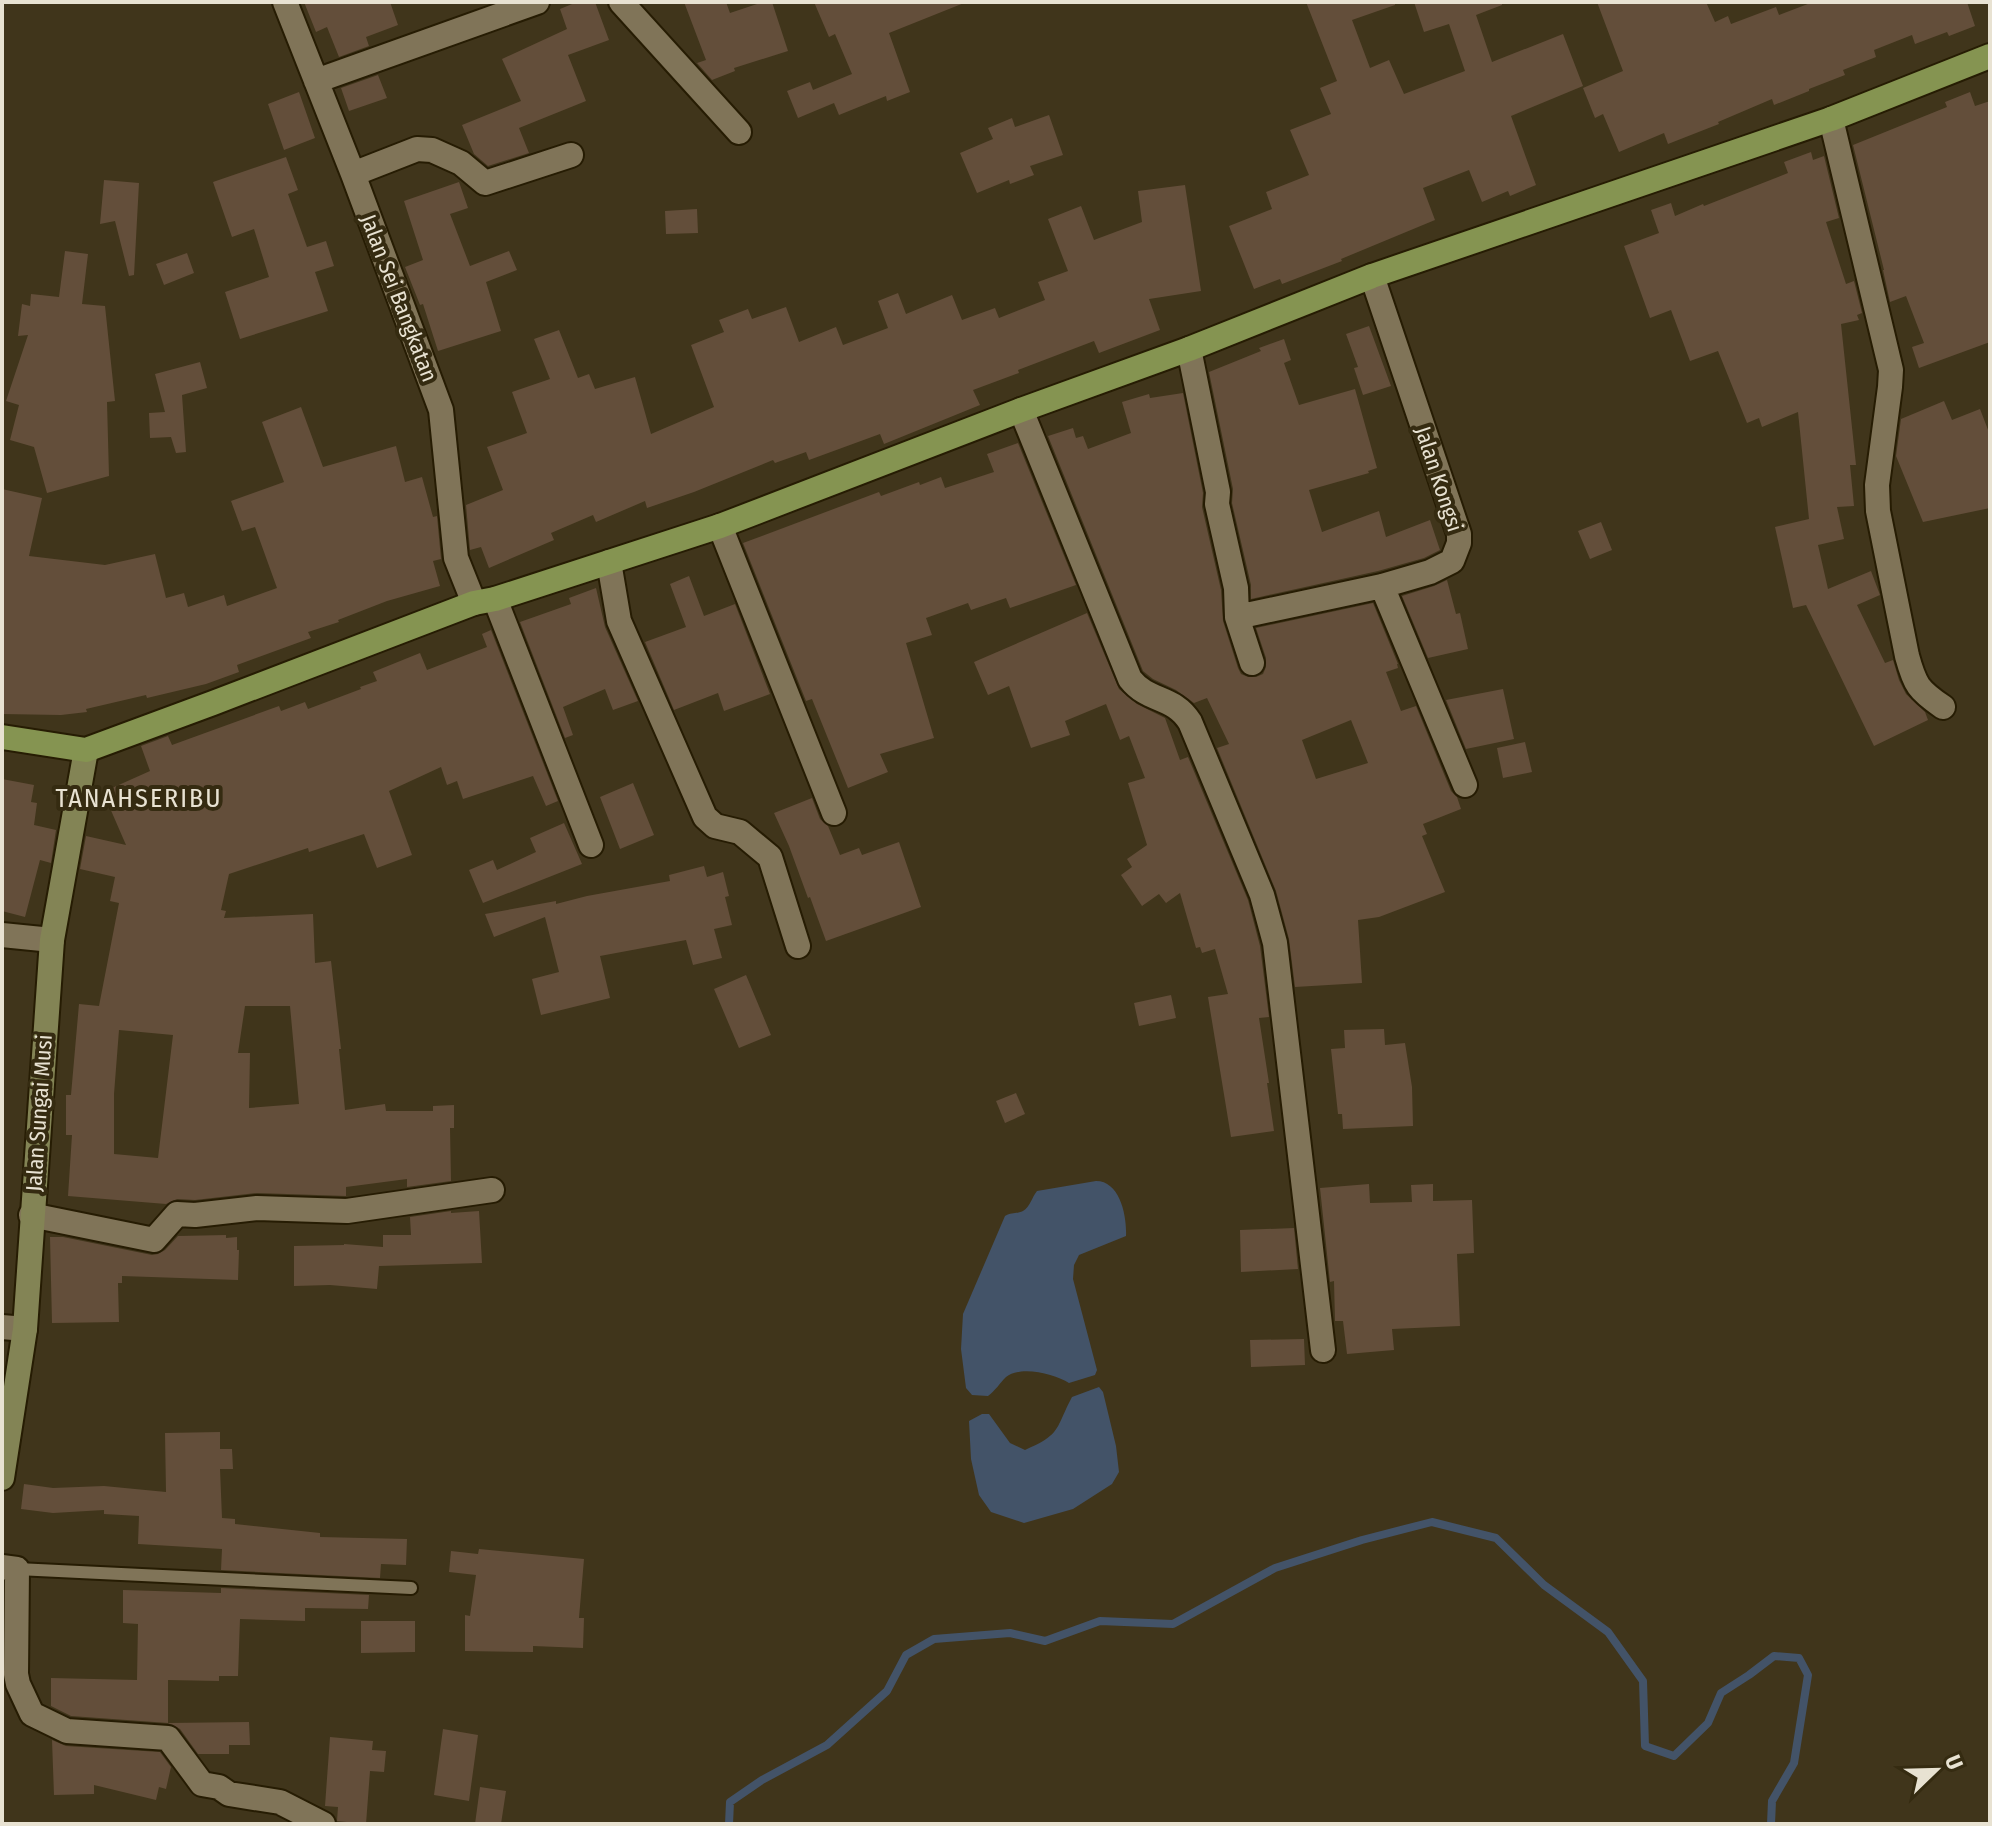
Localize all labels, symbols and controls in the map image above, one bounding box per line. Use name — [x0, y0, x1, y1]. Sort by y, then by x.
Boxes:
street label: Jalan Sei Bangkatan — [355, 210, 443, 386]
street label: Jalan Kongsi — [1409, 423, 1469, 535]
district label: TANAHSERIBU — [55, 783, 223, 814]
street label: Jalan Sungai Musi — [20, 1034, 58, 1192]
north arrow — [1896, 1730, 1976, 1810]
text: U — [1939, 1751, 1969, 1774]

